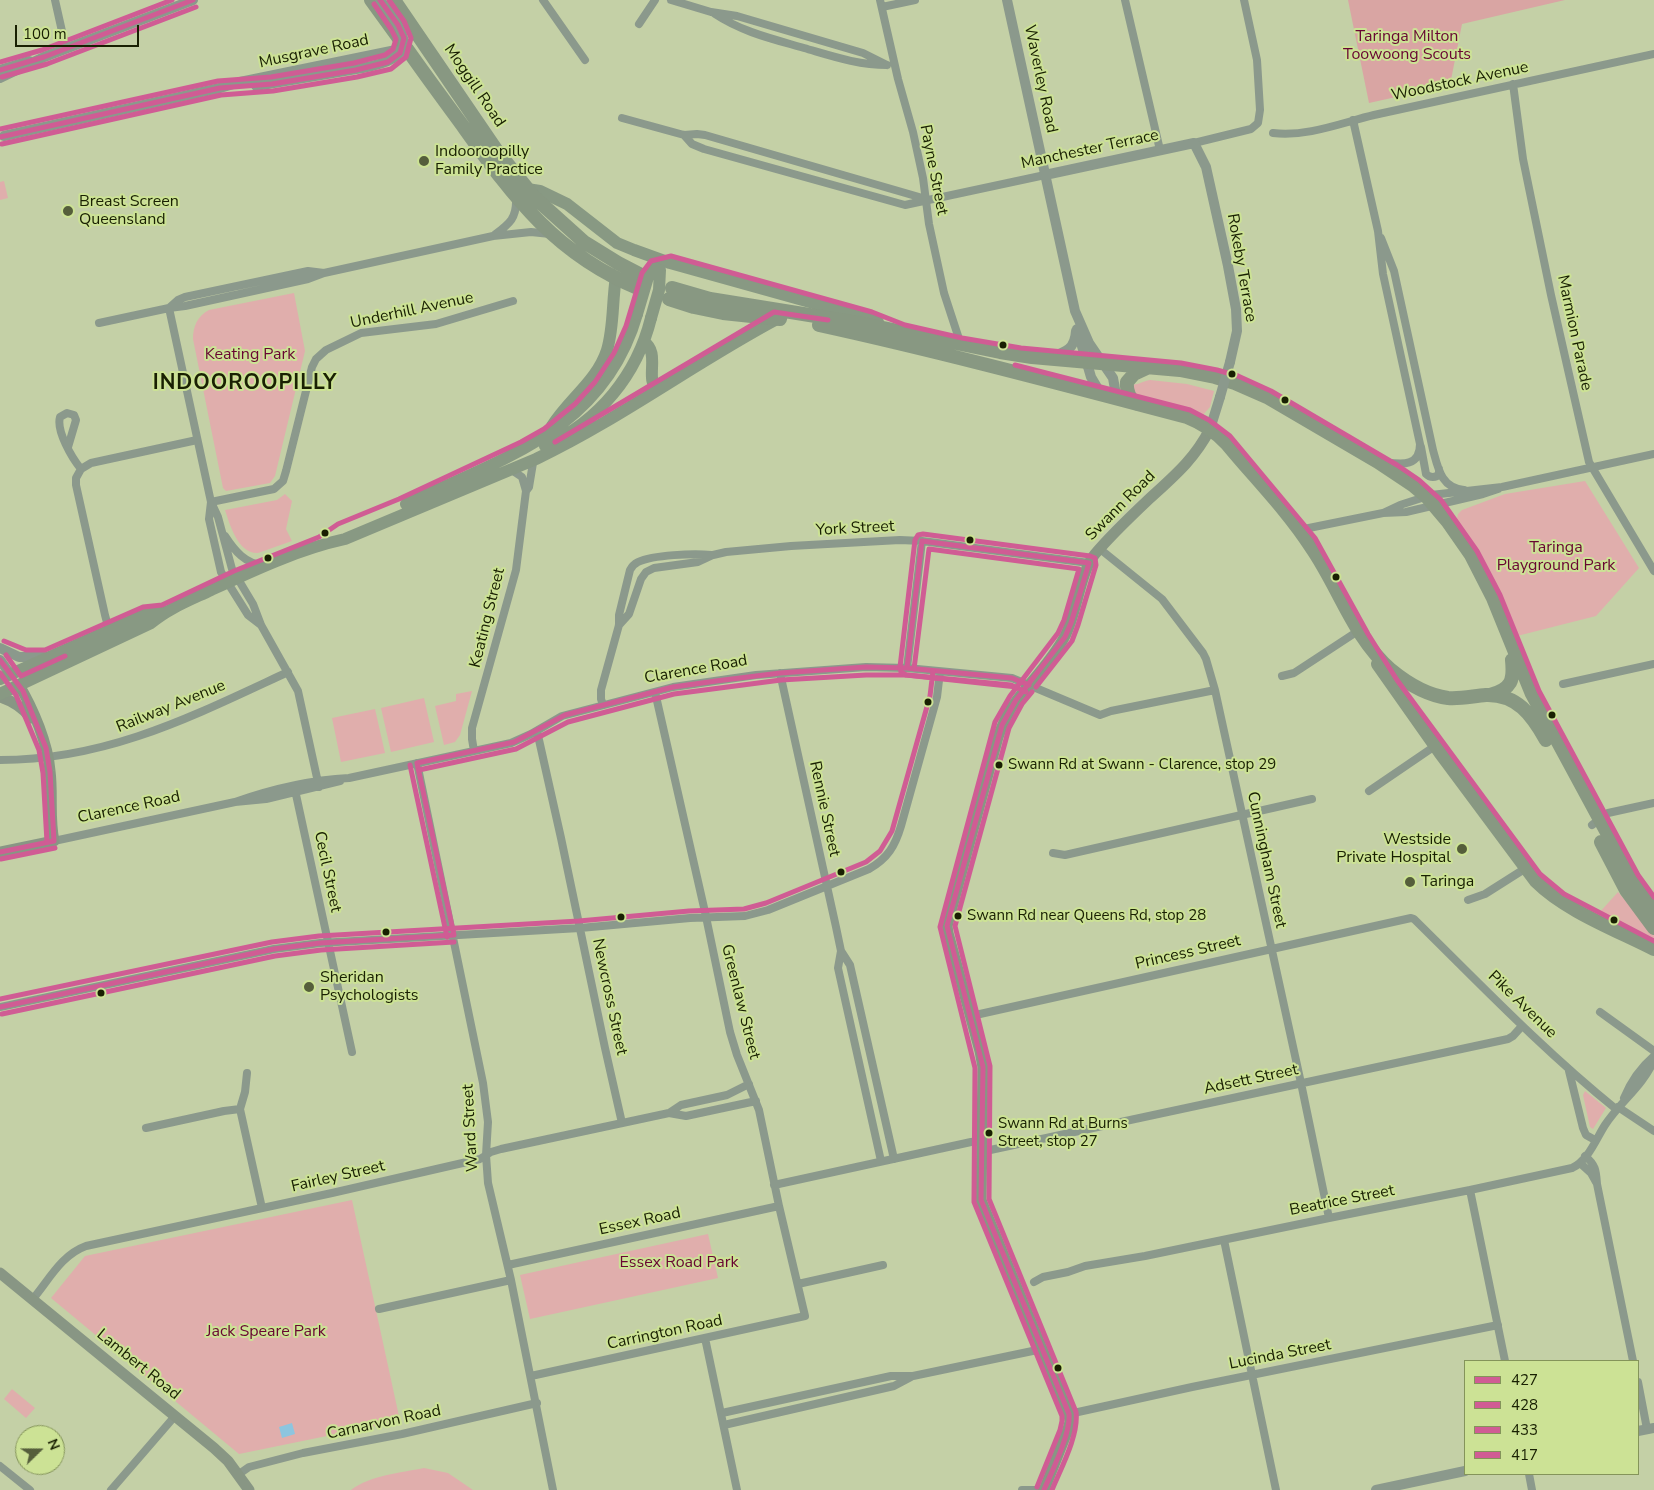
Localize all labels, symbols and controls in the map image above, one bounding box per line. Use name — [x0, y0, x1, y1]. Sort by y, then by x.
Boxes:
scale bar — [18, 15, 141, 47]
street label: Waverley Road — [1019, 23, 1061, 135]
text: 100 m — [23, 24, 67, 44]
park label: Taringa Milton Toowoong Scouts — [1343, 27, 1471, 65]
street label: Musgrave Road — [257, 31, 371, 73]
street label: Moggill Road — [439, 41, 509, 131]
street label: Woodstock Avenue — [1390, 58, 1530, 106]
street label: Payne Street — [915, 123, 951, 217]
street label: Manchester Terrace — [1019, 126, 1161, 174]
place label: Indooroopilly Family Practice — [435, 142, 543, 180]
marker: Indooroopilly Family Practice — [417, 154, 431, 168]
place label: Breast Screen Queensland — [79, 192, 179, 230]
marker: Breast Screen Queensland — [61, 204, 75, 218]
street label: Rokeby Terrace — [1222, 212, 1260, 324]
street label: Marmion Parade — [1552, 273, 1596, 393]
street label: Underhill Avenue — [349, 289, 475, 333]
unlabelled marker — [998, 340, 1008, 350]
park label: Keating Park — [205, 345, 295, 365]
unlabelled marker — [1227, 369, 1237, 379]
district label: INDOOROOPILLY — [151, 371, 339, 397]
unlabelled marker — [1280, 395, 1290, 405]
street label: Swann Road — [1082, 467, 1160, 545]
street label: York Street — [815, 517, 895, 541]
unlabelled marker — [320, 528, 330, 538]
unlabelled marker — [965, 535, 975, 545]
park label: Taringa Playground Park — [1497, 538, 1615, 576]
unlabelled marker — [263, 553, 273, 563]
street label: Keating Street — [466, 566, 510, 670]
unlabelled marker — [1331, 572, 1341, 582]
street label: Clarence Road — [643, 651, 749, 689]
street label: Railway Avenue — [114, 676, 228, 738]
unlabelled marker — [923, 697, 933, 707]
unlabelled marker — [1547, 710, 1557, 720]
place label: Swann Rd at Swann - Clarence, stop 29 — [1008, 756, 1276, 774]
street label: Rennie Street — [805, 759, 843, 859]
marker: Swann Rd at Swann - Clarence, stop 29 — [994, 760, 1004, 770]
street label: Clarence Road — [76, 788, 182, 828]
street label: Cunningham Street — [1242, 790, 1290, 930]
street label: Cecil Street — [309, 830, 345, 914]
place label: Westside Private Hospital — [1336, 830, 1451, 868]
marker: Westside Private Hospital — [1455, 842, 1469, 856]
unlabelled marker — [836, 867, 846, 877]
place label: Taringa — [1421, 872, 1474, 892]
marker: Taringa — [1403, 875, 1417, 889]
place label: Swann Rd near Queens Rd, stop 28 — [967, 907, 1206, 925]
marker: Swann Rd near Queens Rd, stop 28 — [953, 911, 963, 921]
unlabelled marker — [616, 912, 626, 922]
unlabelled marker — [1609, 915, 1619, 925]
unlabelled marker — [381, 927, 391, 937]
street label: Princess Street — [1134, 932, 1242, 974]
street label: Newcross Street — [587, 937, 631, 1057]
street label: Greenlaw Street — [716, 943, 764, 1061]
street label: Pike Avenue — [1483, 967, 1561, 1043]
place label: Sheridan Psychologists — [320, 968, 418, 1006]
marker: Sheridan Psychologists — [302, 980, 316, 994]
unlabelled marker — [96, 988, 106, 998]
street label: Adsett Street — [1202, 1061, 1300, 1099]
street label: Ward Street — [459, 1084, 483, 1172]
place label: Swann Rd at Burns Street, stop 27 — [998, 1115, 1128, 1150]
marker: Swann Rd at Burns Street, stop 27 — [984, 1128, 994, 1138]
street label: Fairley Street — [289, 1157, 387, 1197]
street label: Beatrice Street — [1288, 1181, 1396, 1221]
street label: Essex Road — [598, 1204, 682, 1240]
park label: Essex Road Park — [620, 1253, 738, 1273]
street label: Carrington Road — [606, 1311, 724, 1355]
park label: Jack Speare Park — [206, 1322, 326, 1342]
street label: Lambert Road — [92, 1326, 184, 1404]
street label: Lucinda Street — [1227, 1336, 1333, 1374]
legend — [1464, 1360, 1639, 1475]
unlabelled marker — [1053, 1363, 1063, 1373]
text: 427 — [1511, 1370, 1538, 1390]
text: 428 — [1511, 1395, 1538, 1415]
street label: Carnarvon Road — [325, 1402, 443, 1444]
text: 433 — [1511, 1420, 1538, 1440]
north arrow — [15, 1425, 65, 1475]
text: N — [43, 1436, 64, 1453]
text: 417 — [1511, 1445, 1538, 1465]

